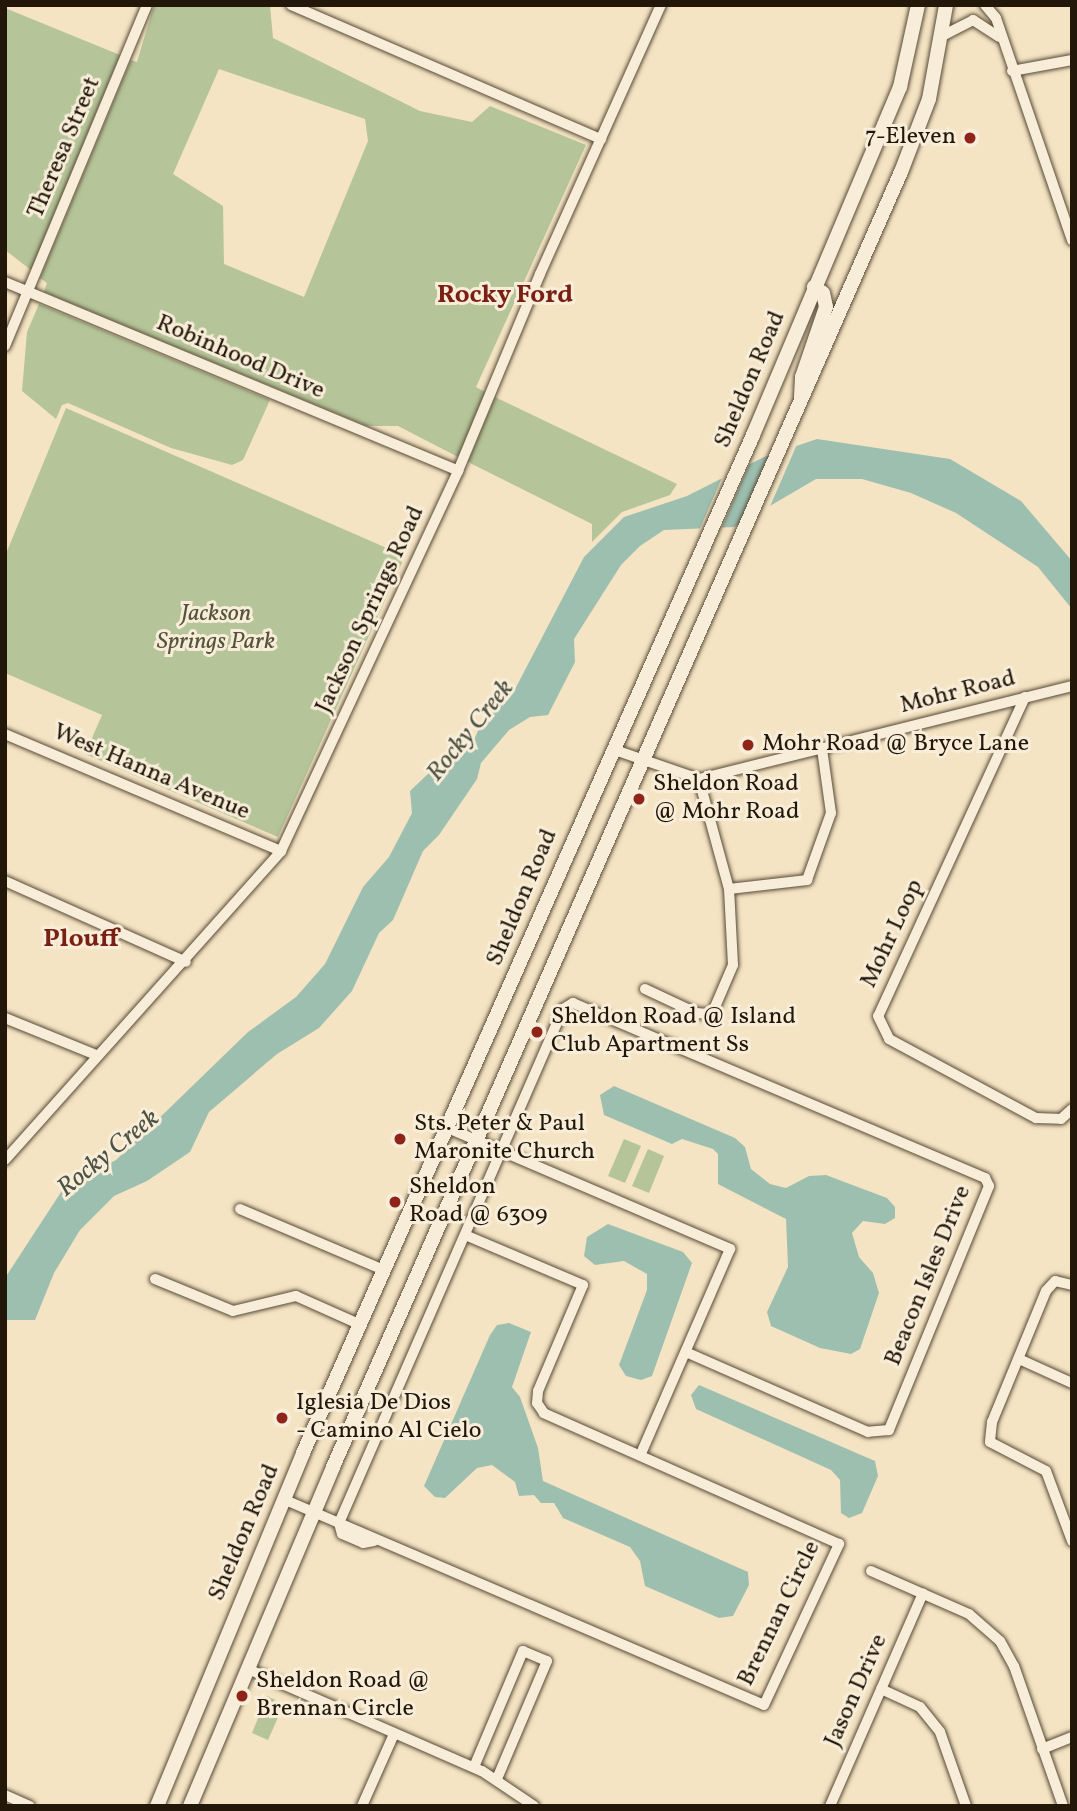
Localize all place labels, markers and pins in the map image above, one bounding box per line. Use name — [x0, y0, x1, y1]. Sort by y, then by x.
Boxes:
place label: 7-Eleven — [865, 124, 956, 152]
marker: 7-Eleven — [962, 130, 978, 146]
place label: Mohr Road @ Bryce Lane — [762, 731, 1029, 759]
marker: Mohr Road @ Bryce Lane — [740, 737, 756, 753]
place label: Sheldon Road @ Mohr Road — [653, 771, 799, 827]
marker: Sheldon Road @ Mohr Road — [631, 791, 647, 807]
place label: Sheldon Road @ Island Club Apartment Ss — [551, 1004, 796, 1060]
marker: Sheldon Road @ Island Club Apartment Ss — [529, 1024, 545, 1040]
place label: Sts. Peter & Paul Maronite Church — [414, 1111, 595, 1167]
marker: Sts. Peter & Paul Maronite Church — [392, 1131, 408, 1147]
place label: Sheldon Road @ 6309 — [409, 1174, 548, 1230]
marker: Sheldon Road @ 6309 — [387, 1194, 403, 1210]
place label: Iglesia De Dios - Camino Al Cielo — [296, 1390, 482, 1446]
marker: Iglesia De Dios - Camino Al Cielo — [274, 1410, 290, 1426]
place label: Sheldon Road @ Brennan Circle — [256, 1668, 430, 1724]
marker: Sheldon Road @ Brennan Circle — [234, 1688, 250, 1704]

